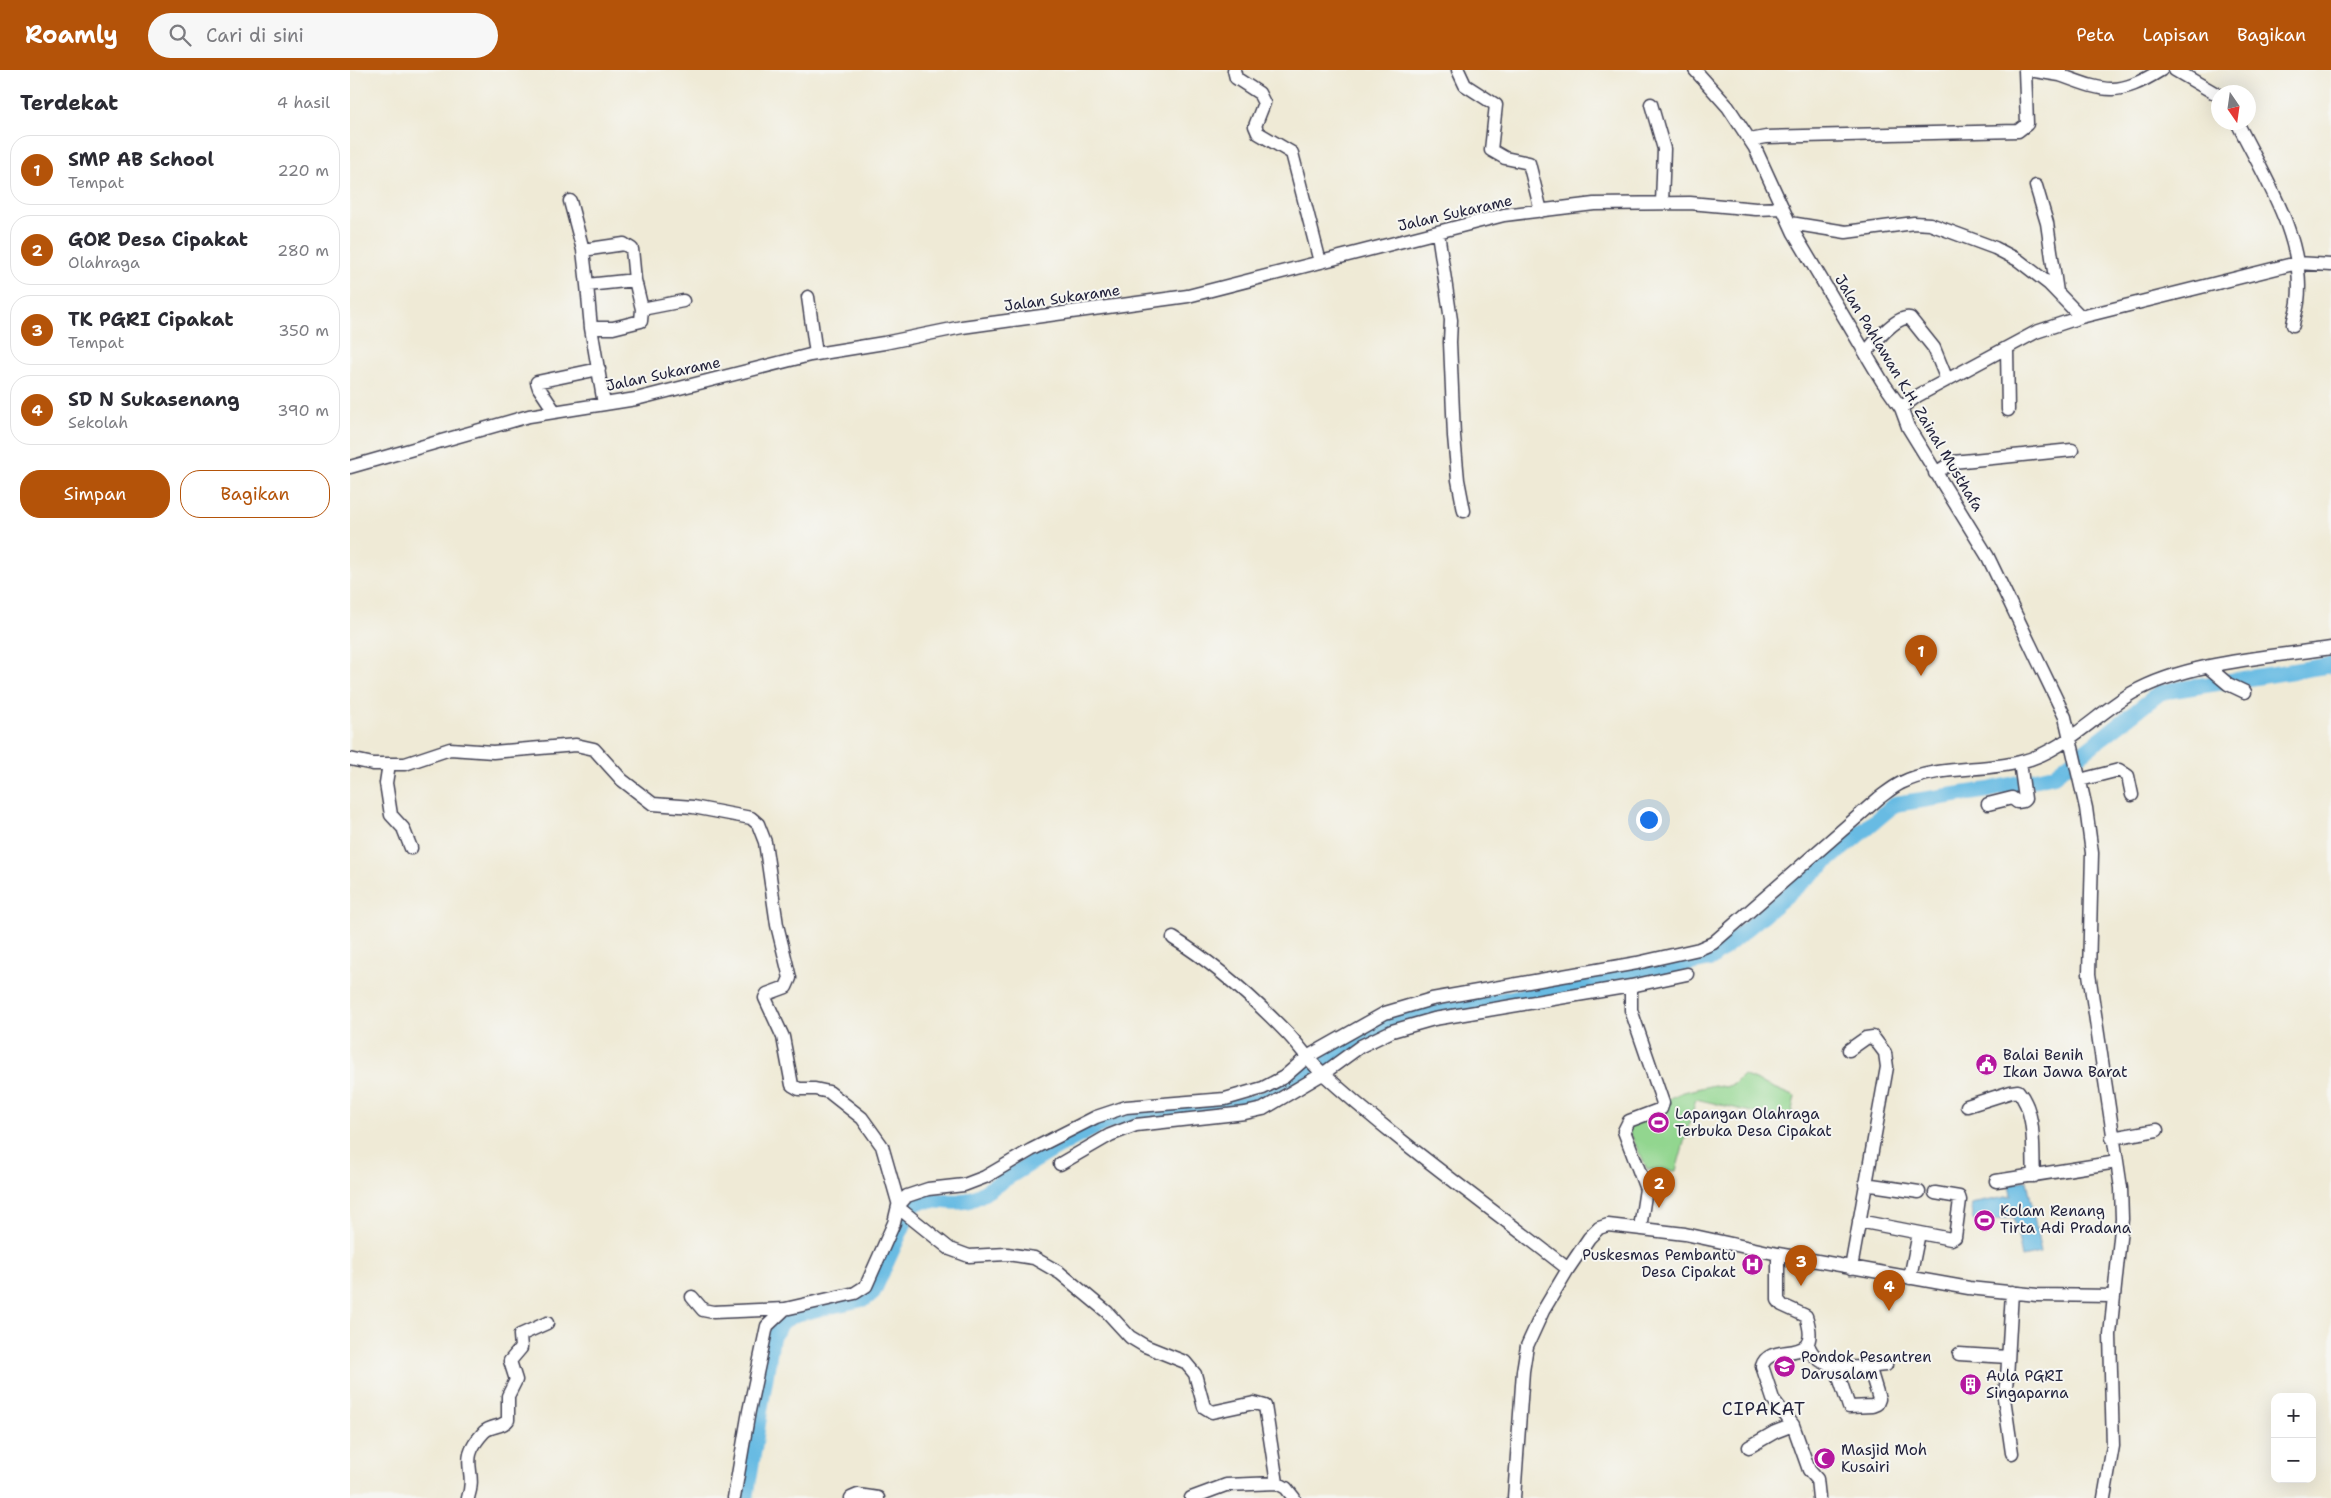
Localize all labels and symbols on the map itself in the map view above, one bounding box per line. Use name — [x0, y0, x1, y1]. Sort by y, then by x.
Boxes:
north arrow — [2211, 85, 2256, 130]
street label: Jalan Sukarame — [1396, 190, 1514, 236]
street label: Jalan Pahlawan K.H. Zainal Musthafa — [1830, 271, 1988, 516]
street label: Jalan Sukarame — [1003, 280, 1121, 316]
street label: Jalan Sukarame — [604, 352, 722, 396]
pin: 1 — [1905, 635, 1937, 676]
your location — [1636, 807, 1662, 833]
place label: Balai Benih Ikan Jawa Barat — [2003, 1045, 2128, 1082]
public building icon: Balai Benih Ikan Jawa Barat — [1975, 1052, 1999, 1076]
place label: Lapangan Olahraga Terbuka Desa Cipakat — [1675, 1104, 1832, 1141]
sports icon: Lapangan Olahraga Terbuka Desa Cipakat — [1647, 1111, 1671, 1135]
pin: 2 — [1643, 1167, 1675, 1208]
place label: Kolam Renang Tirta Adi Pradana — [2000, 1201, 2132, 1238]
sports icon: Kolam Renang Tirta Adi Pradana — [1972, 1208, 1996, 1232]
place label: Puskesmas Pembantu Desa Cipakat — [1582, 1245, 1736, 1282]
pin: 3 — [1785, 1245, 1817, 1286]
hospital icon: Puskesmas Pembantu Desa Cipakat — [1740, 1252, 1764, 1276]
pin: 4 — [1873, 1270, 1905, 1311]
place label: Pondok Pesantren Darusalam — [1801, 1347, 1932, 1384]
school or university icon: Pondok Pesantren Darusalam — [1773, 1354, 1797, 1378]
place label: Aula PGRI Singaparna — [1986, 1366, 2069, 1403]
building icon: Aula PGRI Singaparna — [1958, 1373, 1982, 1397]
district label: CIPAKAT — [1722, 1397, 1806, 1421]
place label: Masjid Moh Kusairi — [1841, 1440, 1927, 1477]
mosque icon: Masjid Moh Kusairi — [1813, 1447, 1837, 1471]

